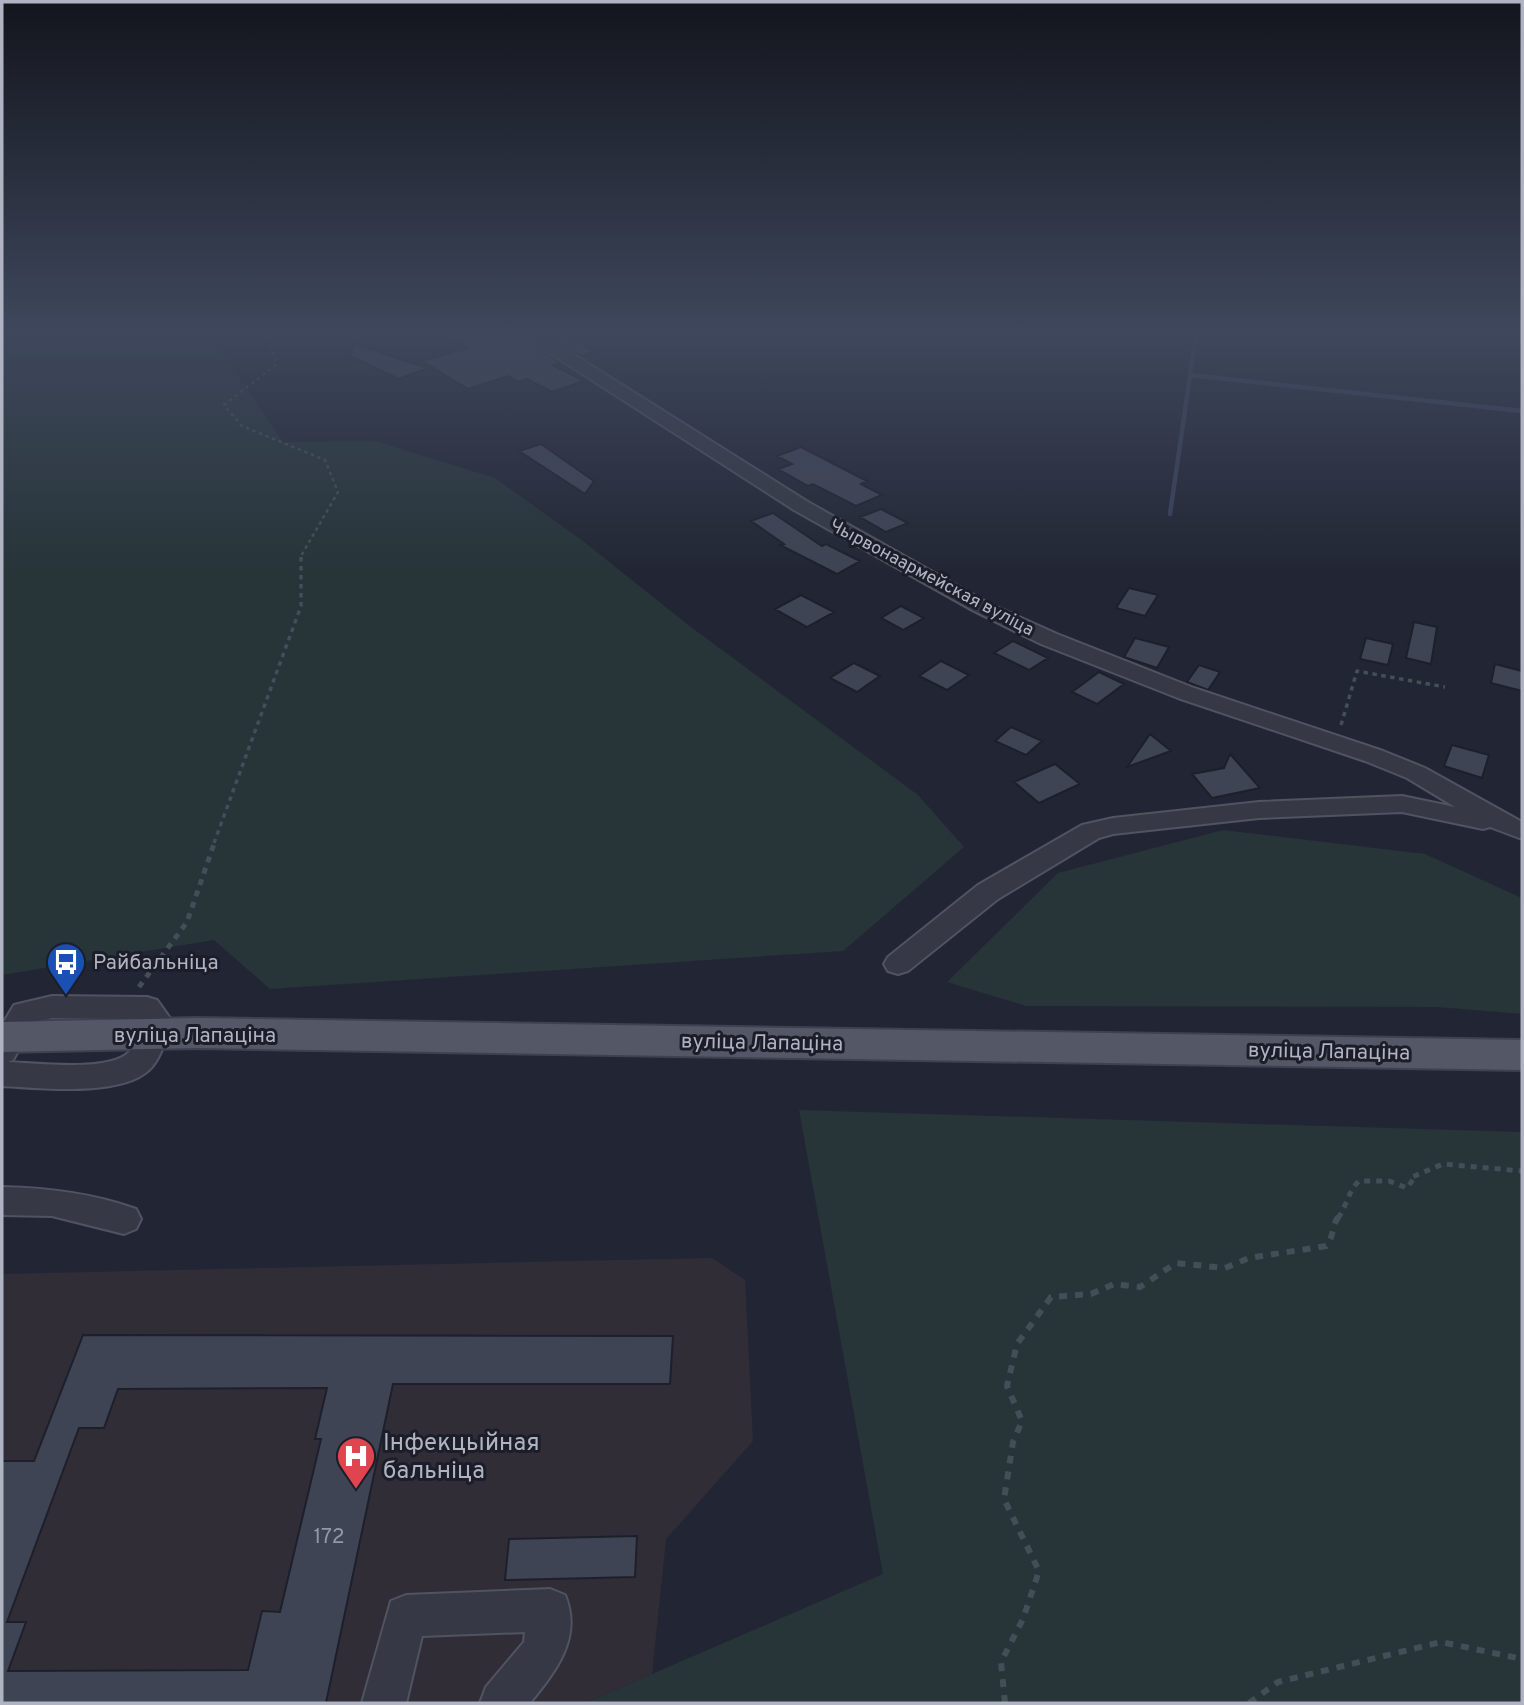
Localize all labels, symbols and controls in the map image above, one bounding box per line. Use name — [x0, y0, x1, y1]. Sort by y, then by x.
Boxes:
street label: Чырвонаармейская вуліца — [825, 515, 1038, 642]
bus stop icon: Райбальніца — [45, 941, 87, 996]
place label: Райбальніца — [93, 950, 219, 977]
street label: вуліца Лапаціна — [114, 1023, 276, 1050]
street label: вуліца Лапаціна — [681, 1029, 843, 1058]
street label: вуліца Лапаціна — [1248, 1038, 1410, 1067]
place label: Інфекцыйная бальніца — [383, 1429, 540, 1487]
hospital icon: Інфекцыйная бальніца — [335, 1435, 377, 1490]
house number: 172 — [313, 1524, 345, 1551]

